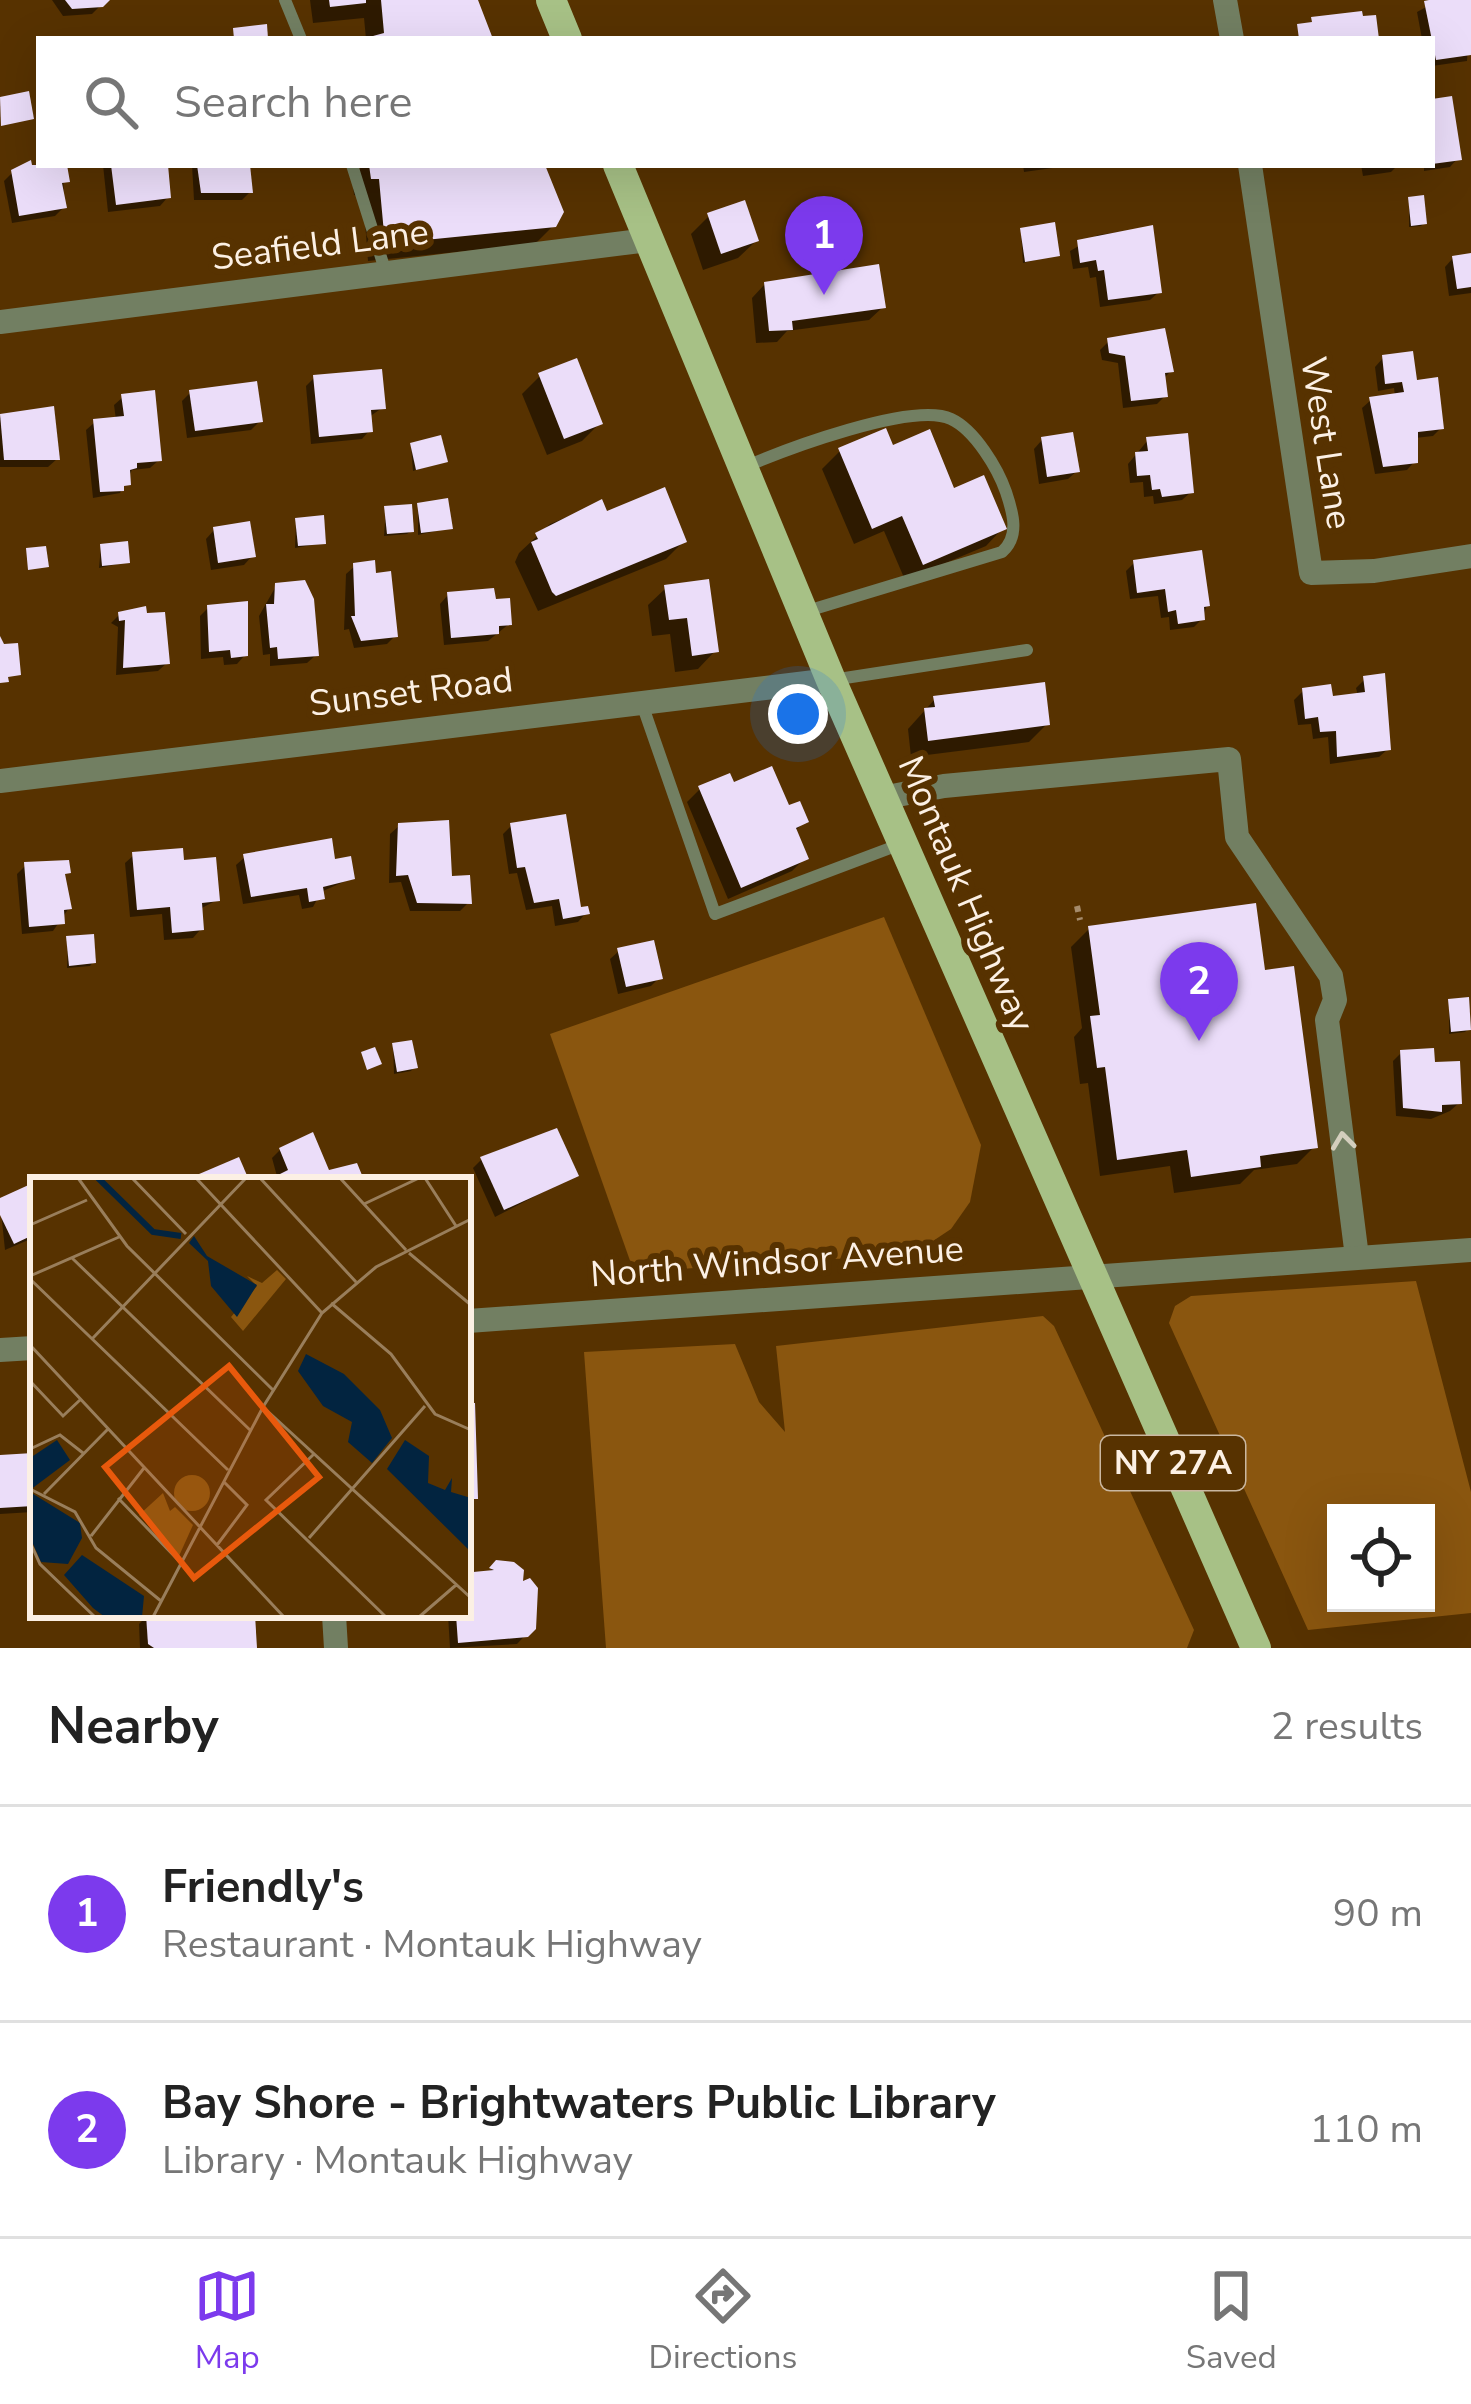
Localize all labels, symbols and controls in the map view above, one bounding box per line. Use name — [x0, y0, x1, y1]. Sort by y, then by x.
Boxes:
search box — [36, 36, 1435, 168]
icon: search — [78, 69, 144, 135]
text: Search here — [174, 72, 413, 133]
pin: 1 — [785, 196, 863, 295]
street label: Seafield Lane — [209, 207, 431, 283]
street label: West Lane — [1288, 353, 1364, 533]
street label: Sunset Road — [306, 655, 516, 729]
your location — [768, 684, 828, 744]
street label: Montauk Highway — [886, 749, 1046, 1040]
pin: 2 — [1160, 942, 1238, 1041]
one-way arrow — [1331, 1131, 1357, 1151]
inset map — [30, 1177, 471, 1618]
street label: North Windsor Avenue — [589, 1225, 965, 1299]
road number: NY 27A — [1101, 1436, 1245, 1490]
map controls — [1327, 1504, 1435, 1612]
button: locate — [1327, 1504, 1435, 1612]
text: Nearby — [48, 1691, 219, 1761]
text: 2 results — [1271, 1700, 1423, 1753]
text: Friendly's — [162, 1857, 364, 1918]
text: 1 — [75, 1887, 99, 1940]
text: 90 m — [1333, 1887, 1423, 1940]
text: Restaurant · Montauk Highway — [162, 1918, 702, 1971]
text: Bay Shore - Brightwaters Public Library — [162, 2073, 996, 2134]
text: 2 — [75, 2103, 99, 2156]
text: 110 m — [1309, 2103, 1423, 2156]
text: Library · Montauk Highway — [162, 2134, 633, 2187]
tab: Map — [194, 2263, 260, 2380]
tab: Directions — [649, 2263, 797, 2380]
tab: Saved — [1186, 2263, 1277, 2380]

